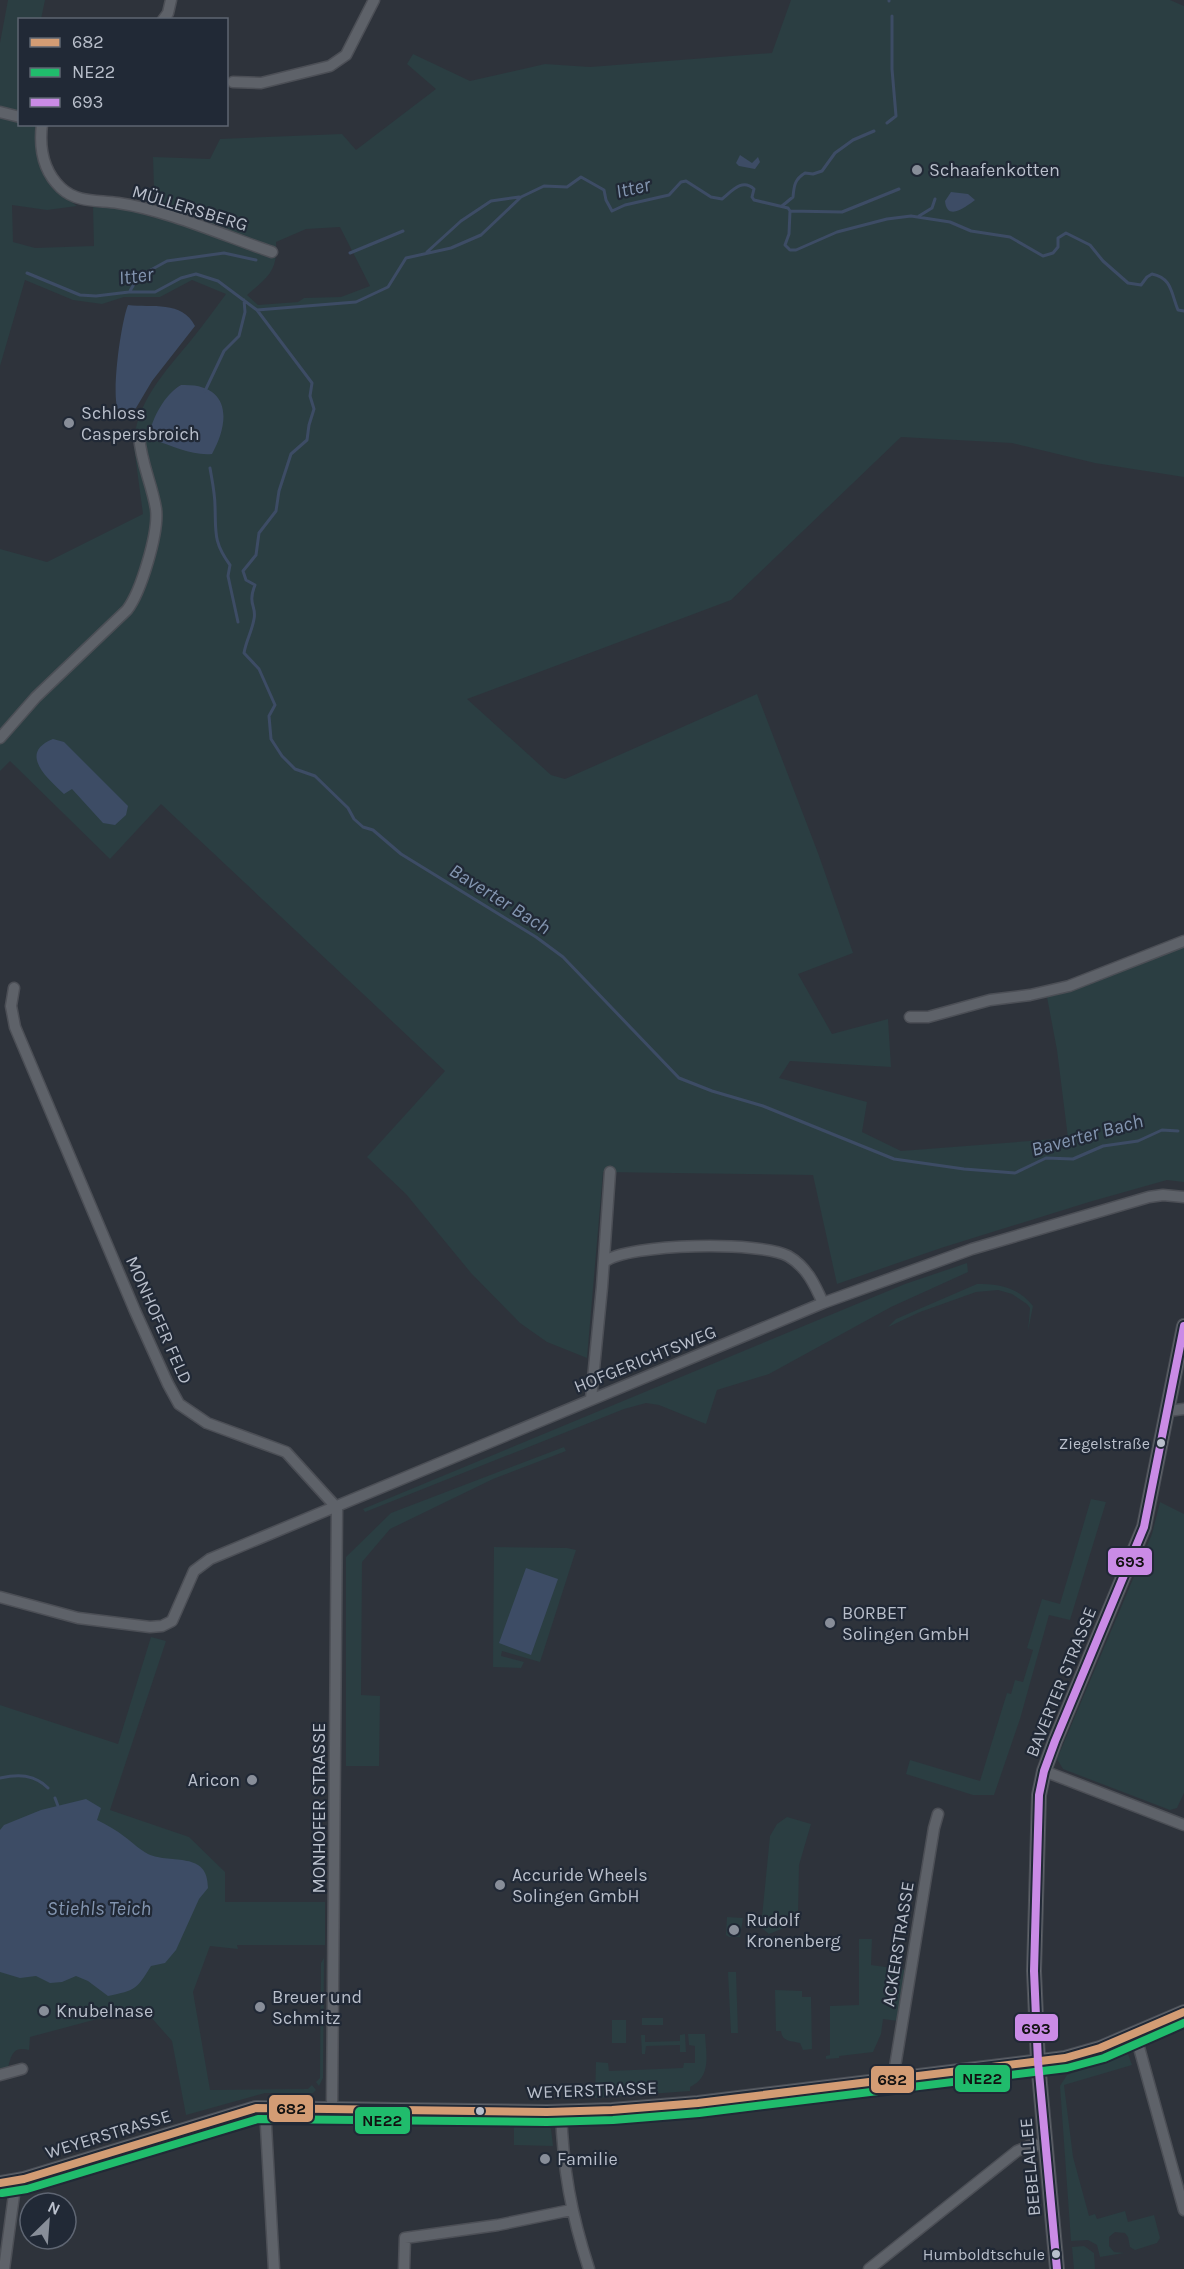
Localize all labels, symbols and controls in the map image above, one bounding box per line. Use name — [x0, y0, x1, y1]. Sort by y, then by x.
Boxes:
legend — [18, 18, 228, 126]
text: 682 — [72, 31, 104, 53]
text: NE22 — [72, 61, 115, 83]
text: 693 — [72, 91, 103, 113]
place label: Schaafenkotten — [929, 159, 1060, 181]
marker: Schaafenkotten — [910, 163, 924, 177]
water label: Itter — [614, 173, 654, 203]
street label: MÜLLERSBERG — [130, 180, 250, 236]
water label: Itter — [117, 262, 156, 290]
place label: Schloss Caspersbroich — [81, 402, 200, 445]
marker: Schloss Caspersbroich — [62, 416, 76, 430]
water label: Baverter Bach — [445, 859, 555, 939]
water label: Baverter Bach — [1028, 1109, 1146, 1161]
street label: MONHOFER FELD — [121, 1253, 197, 1387]
street label: HOFGERICHTSWEG — [571, 1320, 719, 1398]
place label: Ziegelstraße — [1059, 1434, 1150, 1453]
marker: Ziegelstraße — [1155, 1437, 1167, 1449]
line badge: 693 — [1107, 1547, 1153, 1576]
text: 693 — [1115, 1552, 1145, 1571]
place label: BORBET Solingen GmbH — [842, 1602, 970, 1645]
street label: BAVERTER STRASSE — [1021, 1604, 1101, 1760]
marker: BORBET Solingen GmbH — [823, 1616, 837, 1630]
street label: MONHOFER STRASSE — [308, 1723, 330, 1893]
place label: Aricon — [188, 1769, 240, 1791]
marker: Aricon — [245, 1773, 259, 1787]
place label: Accuride Wheels Solingen GmbH — [512, 1864, 648, 1907]
marker: Accuride Wheels Solingen GmbH — [493, 1878, 507, 1892]
street label: ACKERSTRASSE — [877, 1880, 919, 2008]
water label: Stiehls Teich — [47, 1897, 151, 1920]
place label: Rudolf Kronenberg — [746, 1909, 841, 1952]
marker: Rudolf Kronenberg — [727, 1923, 741, 1937]
place label: Breuer und Schmitz — [272, 1986, 362, 2029]
place label: Knubelnase — [56, 2000, 153, 2022]
marker: Breuer und Schmitz — [253, 2000, 267, 2014]
marker: Knubelnase — [37, 2004, 51, 2018]
line badge: 693 — [1014, 2013, 1059, 2042]
text: 693 — [1021, 2019, 1051, 2038]
line badge: NE22 — [954, 2064, 1011, 2093]
line badge: 682 — [870, 2065, 915, 2094]
text: NE22 — [962, 2069, 1002, 2088]
text: 682 — [877, 2070, 907, 2089]
street label: WEYERSTRASSE — [526, 2077, 658, 2103]
line badge: 682 — [268, 2094, 314, 2123]
text: 682 — [276, 2099, 306, 2118]
street label: WEYERSTRASSE — [42, 2104, 174, 2164]
unlabelled marker — [474, 2105, 486, 2117]
line badge: NE22 — [354, 2106, 411, 2135]
text: NE22 — [362, 2111, 402, 2130]
street label: BEBELALLEE — [1015, 2117, 1045, 2217]
place label: Familie — [557, 2148, 618, 2170]
marker: Familie — [538, 2152, 552, 2166]
north arrow — [18, 2191, 78, 2251]
text: N — [45, 2197, 63, 2219]
place label: Humboldtschule — [923, 2245, 1045, 2264]
marker: Humboldtschule — [1050, 2248, 1062, 2260]

